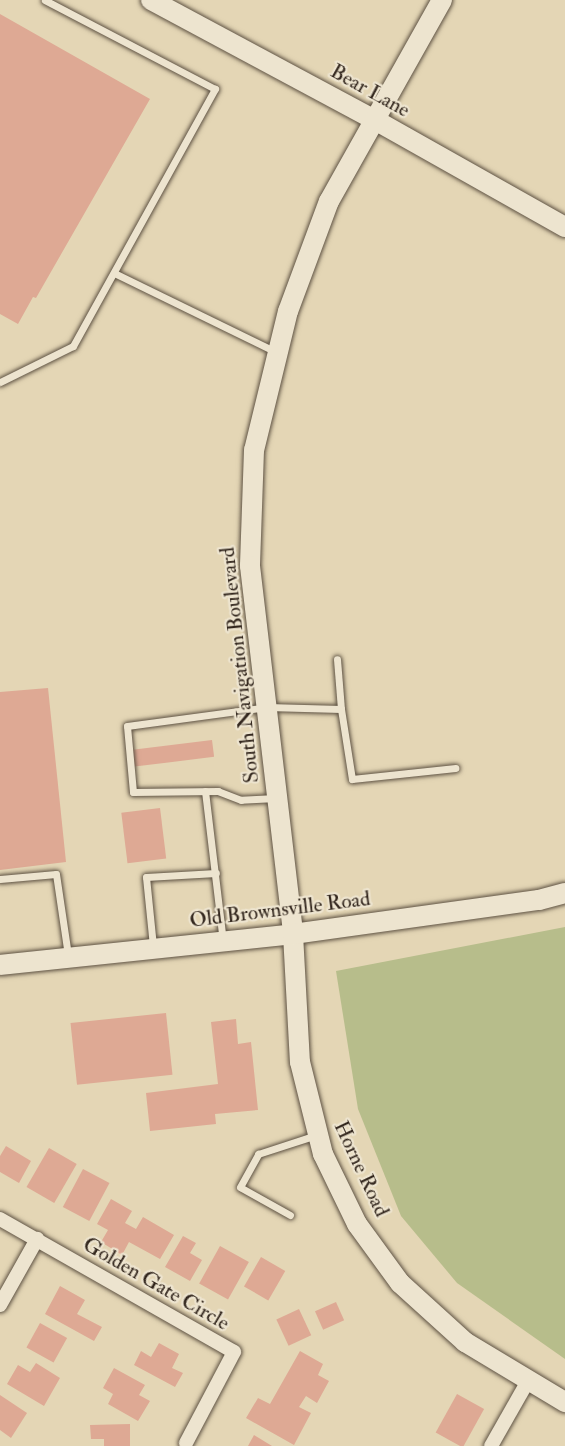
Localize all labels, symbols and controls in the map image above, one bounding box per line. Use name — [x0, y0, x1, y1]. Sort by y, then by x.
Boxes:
street label: Bear Lane — [326, 59, 414, 123]
street label: South Navigation Boulevard — [215, 546, 265, 784]
street label: Old Brownsville Road — [188, 886, 372, 934]
street label: Horne Road — [328, 1117, 394, 1221]
street label: Golden Gate Circle — [78, 1232, 234, 1336]

